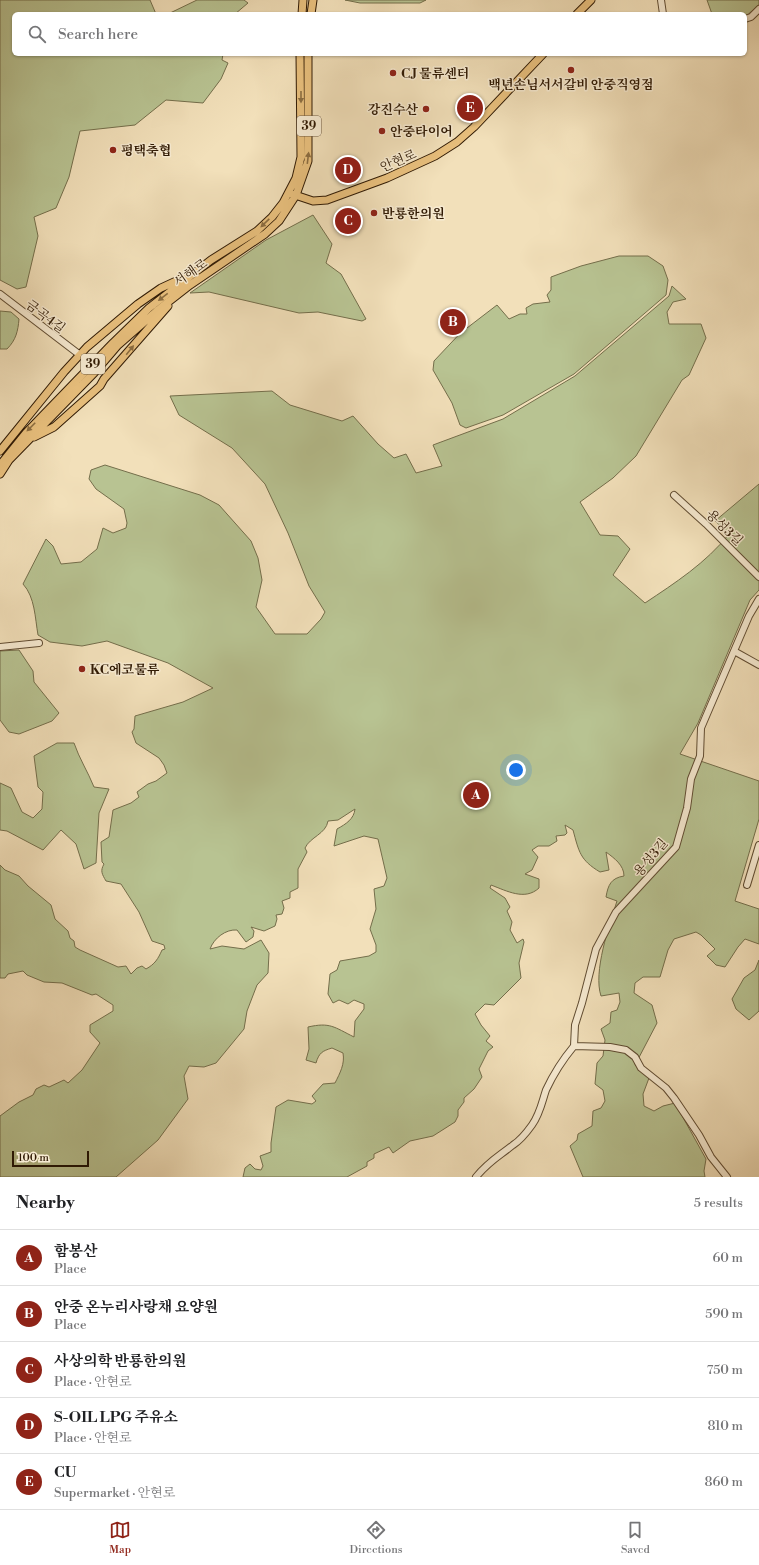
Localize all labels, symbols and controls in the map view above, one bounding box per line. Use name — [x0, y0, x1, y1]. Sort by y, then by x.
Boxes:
search box — [12, 12, 747, 56]
icon: search — [26, 23, 48, 45]
text: Search here — [58, 25, 138, 44]
marker: 백년손님서서갈비 안중직영점 — [566, 65, 576, 75]
place label: CJ 물류센터 — [401, 66, 469, 82]
marker: CJ 물류센터 — [388, 68, 398, 78]
place label: 백년손님서서갈비 안중직영점 — [488, 77, 654, 93]
one-way arrow — [297, 91, 304, 103]
pin: E — [457, 93, 483, 123]
place label: 강진수산 — [368, 102, 418, 118]
marker: 강진수산 — [421, 104, 431, 114]
road number: 39 — [297, 116, 321, 136]
place label: 안중타이어 — [390, 124, 453, 140]
marker: 안중타이어 — [377, 126, 387, 136]
place label: 평택축협 — [121, 143, 171, 159]
marker: 평택축협 — [108, 145, 118, 155]
street label: 안현로 — [378, 146, 419, 176]
one-way arrow — [305, 152, 311, 164]
pin: D — [335, 155, 361, 185]
pin: C — [335, 206, 361, 236]
place label: 반룡한의원 — [382, 206, 445, 222]
marker: 반룡한의원 — [369, 208, 379, 218]
one-way arrow — [260, 218, 270, 228]
street label: 서해로 — [171, 255, 211, 290]
one-way arrow — [158, 292, 169, 301]
street label: 금곡4길 — [22, 297, 68, 337]
pin: B — [440, 307, 466, 337]
one-way arrow — [125, 344, 134, 355]
road number: 39 — [81, 354, 105, 374]
one-way arrow — [26, 422, 36, 432]
street label: 용성3길 — [703, 506, 746, 549]
place label: KC에코물류 — [90, 662, 160, 678]
marker: KC에코물류 — [77, 664, 87, 674]
your location — [506, 760, 526, 780]
pin: A — [463, 780, 489, 810]
street label: 용성3길 — [630, 835, 671, 880]
scale bar — [12, 1149, 89, 1168]
text: 100 m — [18, 1151, 49, 1165]
text: Nearby — [16, 1192, 75, 1214]
text: 5 results — [694, 1195, 743, 1211]
text: 함봉산 — [54, 1242, 97, 1261]
text: A — [24, 1250, 34, 1266]
text: 60 m — [712, 1250, 743, 1266]
text: Place — [54, 1261, 86, 1277]
text: 안중 온누리사랑채 요양원 — [54, 1298, 218, 1317]
text: B — [24, 1306, 34, 1322]
text: 590 m — [705, 1306, 743, 1322]
text: Place — [54, 1317, 86, 1333]
text: 사상의학 반룡한의원 — [54, 1352, 187, 1371]
text: C — [24, 1362, 34, 1378]
text: 750 m — [707, 1362, 743, 1378]
text: Place · 안현로 — [54, 1374, 132, 1390]
text: S-OIL LPG 주유소 — [54, 1408, 178, 1427]
text: D — [24, 1418, 34, 1434]
text: 810 m — [707, 1418, 743, 1434]
text: Place · 안현로 — [54, 1430, 132, 1446]
text: CU — [54, 1463, 76, 1482]
text: E — [24, 1474, 34, 1490]
text: 860 m — [704, 1474, 743, 1490]
text: Supermarket · 안현로 — [54, 1485, 175, 1501]
tab: Map — [109, 1519, 131, 1557]
tab: Directions — [350, 1519, 403, 1557]
tab: Saved — [621, 1519, 650, 1557]

